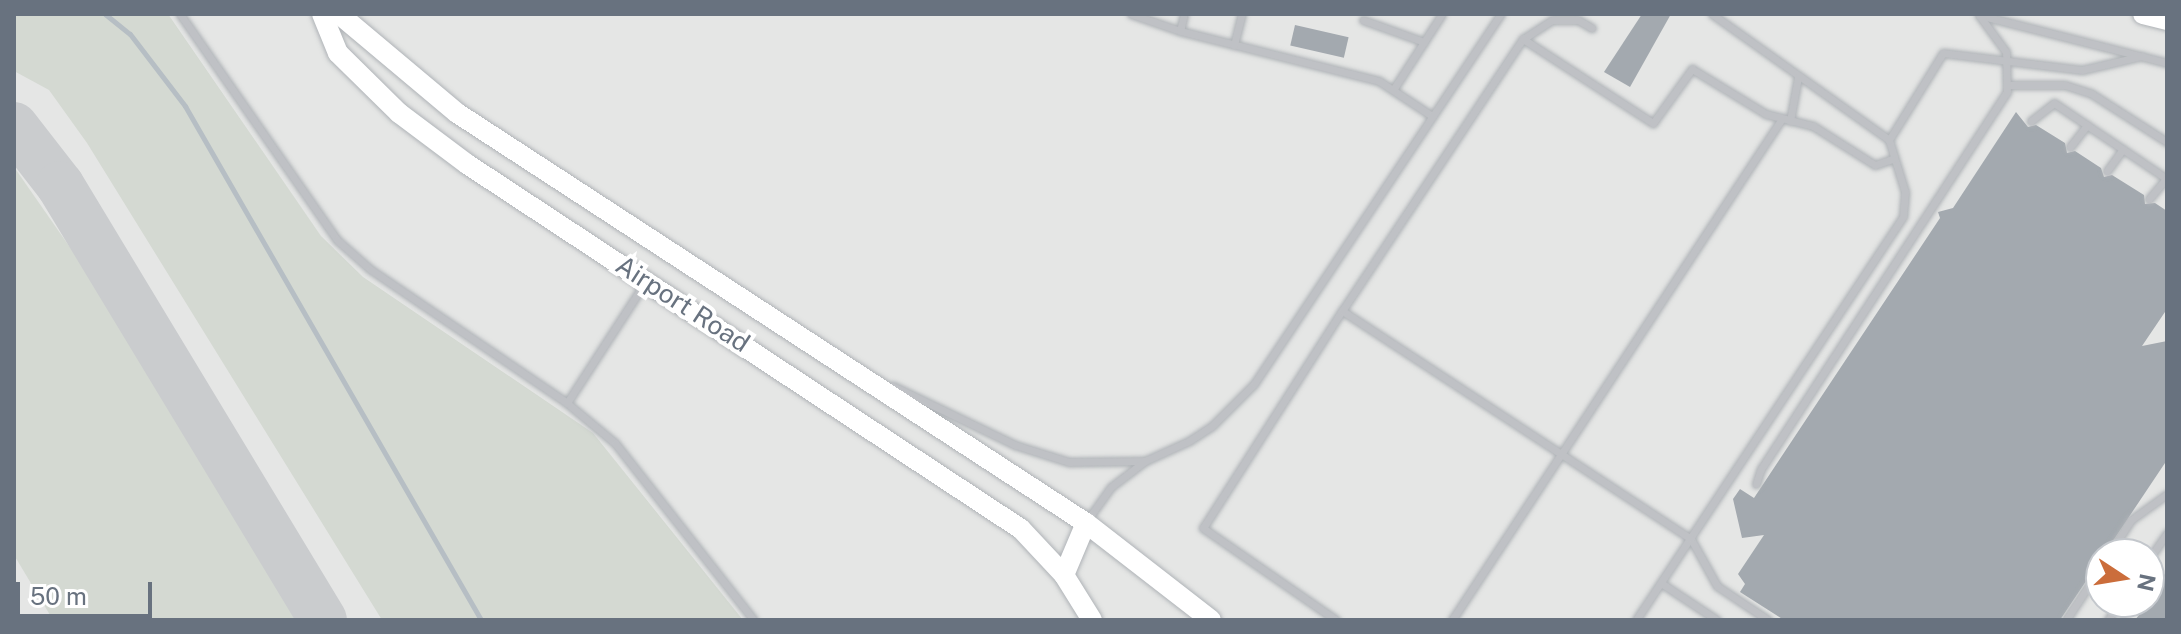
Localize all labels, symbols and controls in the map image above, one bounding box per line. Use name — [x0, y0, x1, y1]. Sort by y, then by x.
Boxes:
street label: Airport Road — [610, 249, 756, 359]
north arrow — [2085, 538, 2165, 618]
scale bar — [20, 566, 156, 616]
text: N — [2132, 571, 2161, 594]
text: 50 m — [30, 582, 87, 610]

